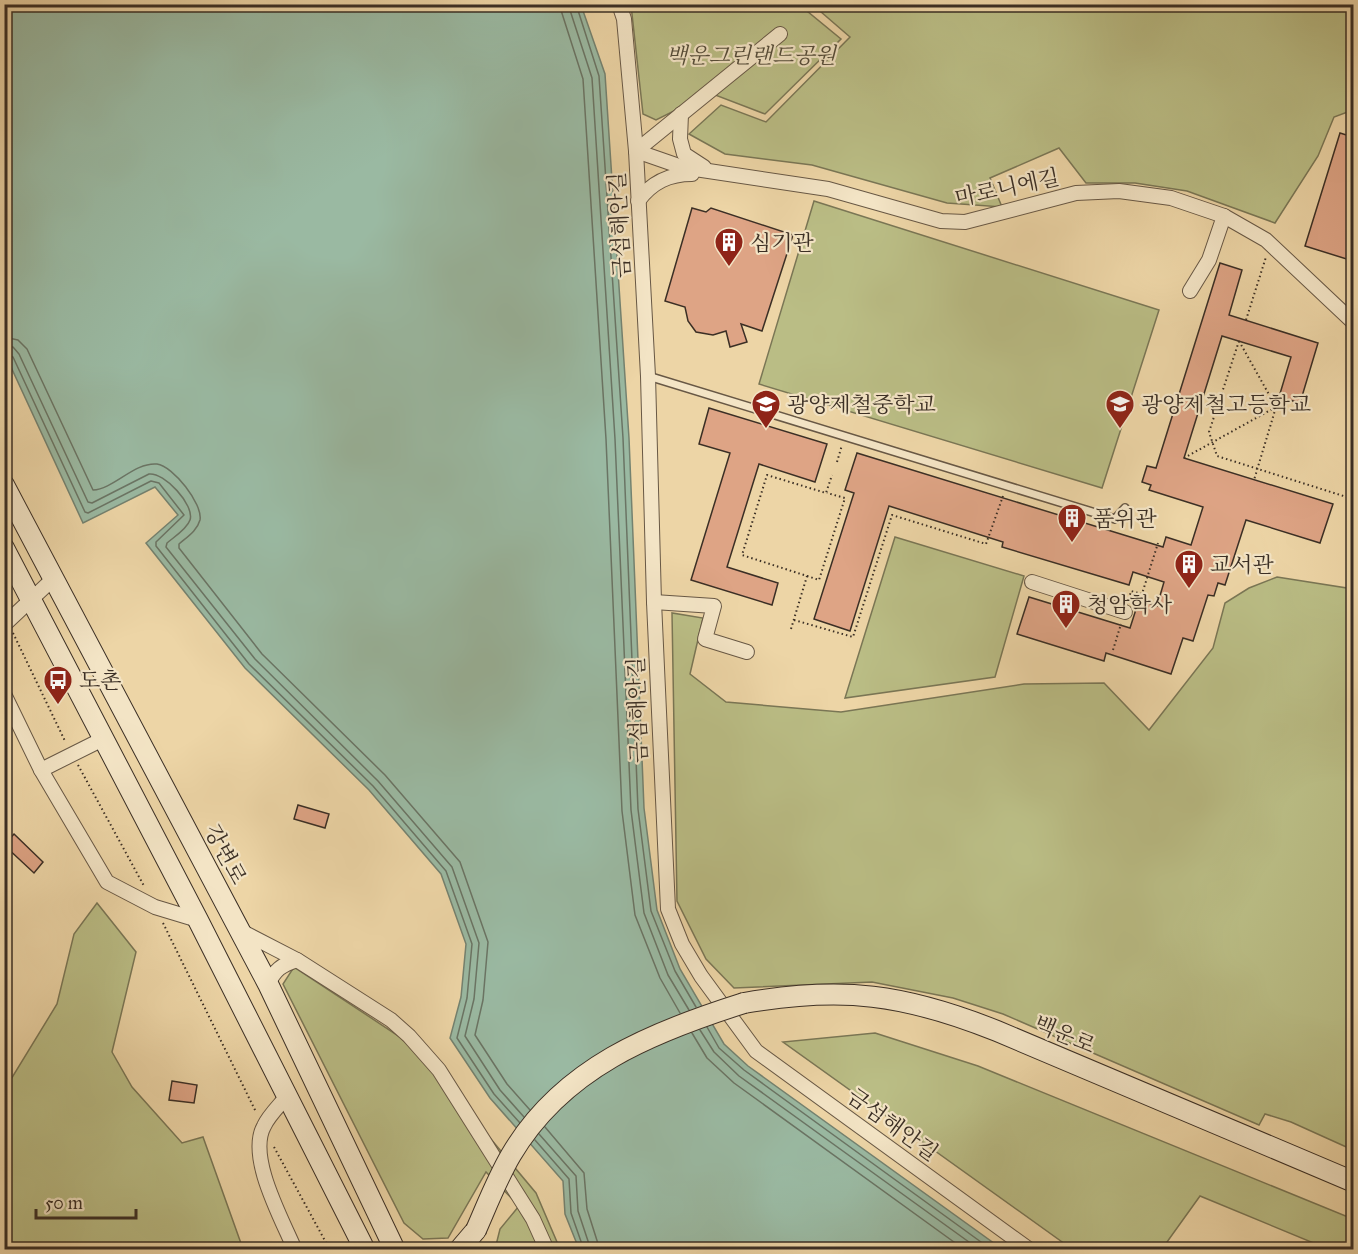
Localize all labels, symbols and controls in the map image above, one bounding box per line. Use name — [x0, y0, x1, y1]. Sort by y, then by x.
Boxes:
park label: 백운그린랜드공원 — [666, 42, 838, 69]
street label: 마로니에길 — [952, 163, 1062, 212]
street label: 금섬해안길 — [603, 171, 636, 279]
building icon: 심기관 — [713, 226, 745, 268]
place label: 심기관 — [750, 229, 815, 256]
school or university icon: 광양제철중학교 — [750, 388, 782, 430]
school or university icon: 광양제철고등학교 — [1104, 388, 1136, 430]
place label: 광양제철중학교 — [787, 391, 936, 418]
place label: 광양제철고등학교 — [1141, 391, 1311, 418]
building icon: 품위관 — [1056, 502, 1088, 544]
place label: 품위관 — [1093, 505, 1158, 532]
building icon: 교서관 — [1173, 548, 1205, 590]
place label: 교서관 — [1210, 551, 1275, 578]
building icon: 청암학사 — [1050, 588, 1082, 630]
place label: 청암학사 — [1087, 591, 1173, 618]
street label: 금섬해안길 — [622, 656, 653, 764]
bus stop icon: 도촌 — [42, 664, 74, 706]
place label: 도촌 — [79, 667, 122, 694]
street label: 강변로 — [199, 820, 252, 889]
street label: 백운로 — [1030, 1010, 1099, 1059]
street label: 금섬해안길 — [842, 1082, 944, 1167]
scale bar — [36, 1182, 136, 1220]
text: 50 m — [45, 1192, 83, 1214]

